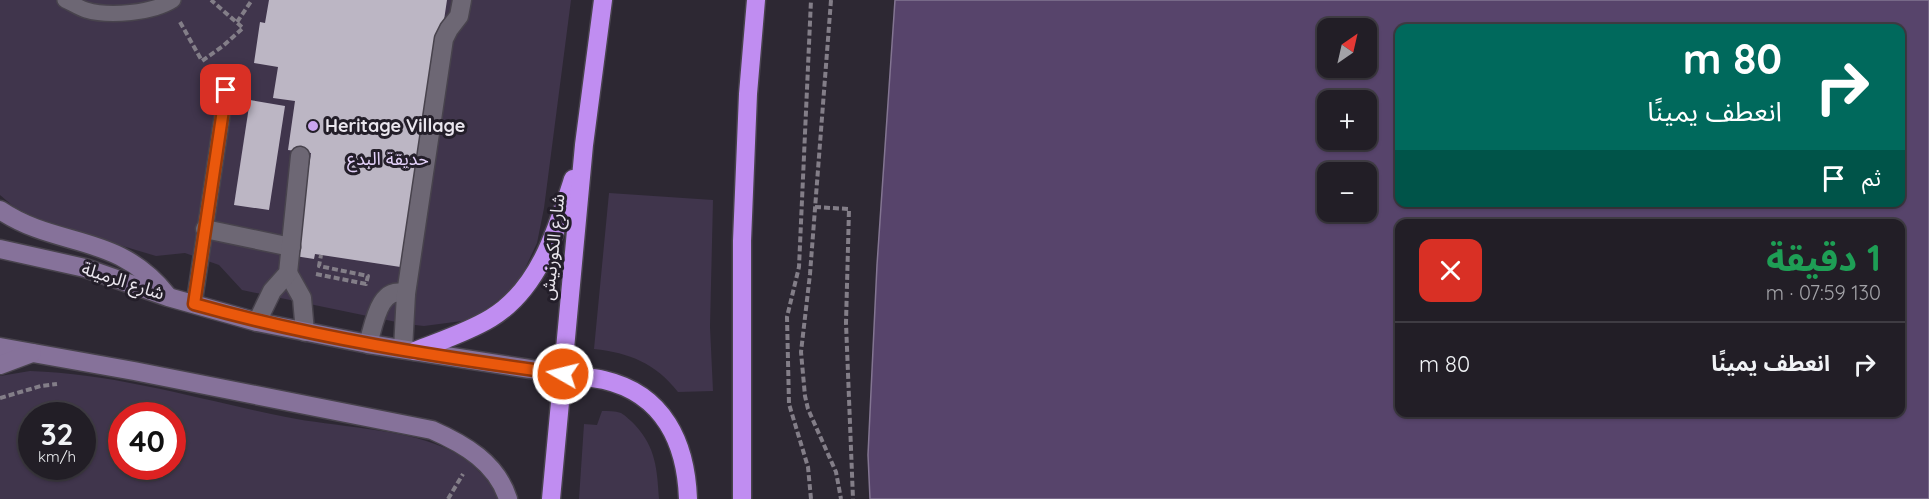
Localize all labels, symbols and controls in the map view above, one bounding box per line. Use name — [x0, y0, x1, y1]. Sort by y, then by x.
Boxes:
north arrow — [1317, 18, 1377, 78]
map controls — [1317, 18, 1377, 222]
text: 80 m — [1683, 32, 1782, 85]
icon: right — [1803, 48, 1881, 126]
pin — [200, 64, 251, 115]
icon: arrive — [209, 73, 242, 106]
button: + — [1317, 90, 1377, 150]
text: انعطف يمينًا — [1647, 94, 1782, 128]
place label: Heritage Village — [325, 114, 465, 137]
marker: Heritage Village — [306, 119, 320, 133]
park label: حديقة البدع — [347, 147, 429, 173]
button: − — [1317, 162, 1377, 222]
icon: arrive — [1817, 162, 1850, 195]
text: ثم — [1862, 164, 1881, 192]
street label: شارع الكورنيش — [535, 192, 573, 302]
text: 1 دقيقة — [1766, 235, 1881, 280]
button: close — [1419, 239, 1482, 302]
street label: شارع الرميلة — [78, 256, 167, 308]
text: 130 m · 07:59 — [1766, 280, 1881, 305]
position arrow — [531, 342, 595, 406]
icon: right — [1848, 348, 1881, 381]
text: انعطف يمينًا — [1711, 349, 1830, 377]
text: 80 m — [1419, 350, 1470, 378]
speed limit sign: 40 — [108, 402, 186, 480]
text: 32 — [40, 415, 74, 453]
text: km/h — [38, 447, 76, 466]

